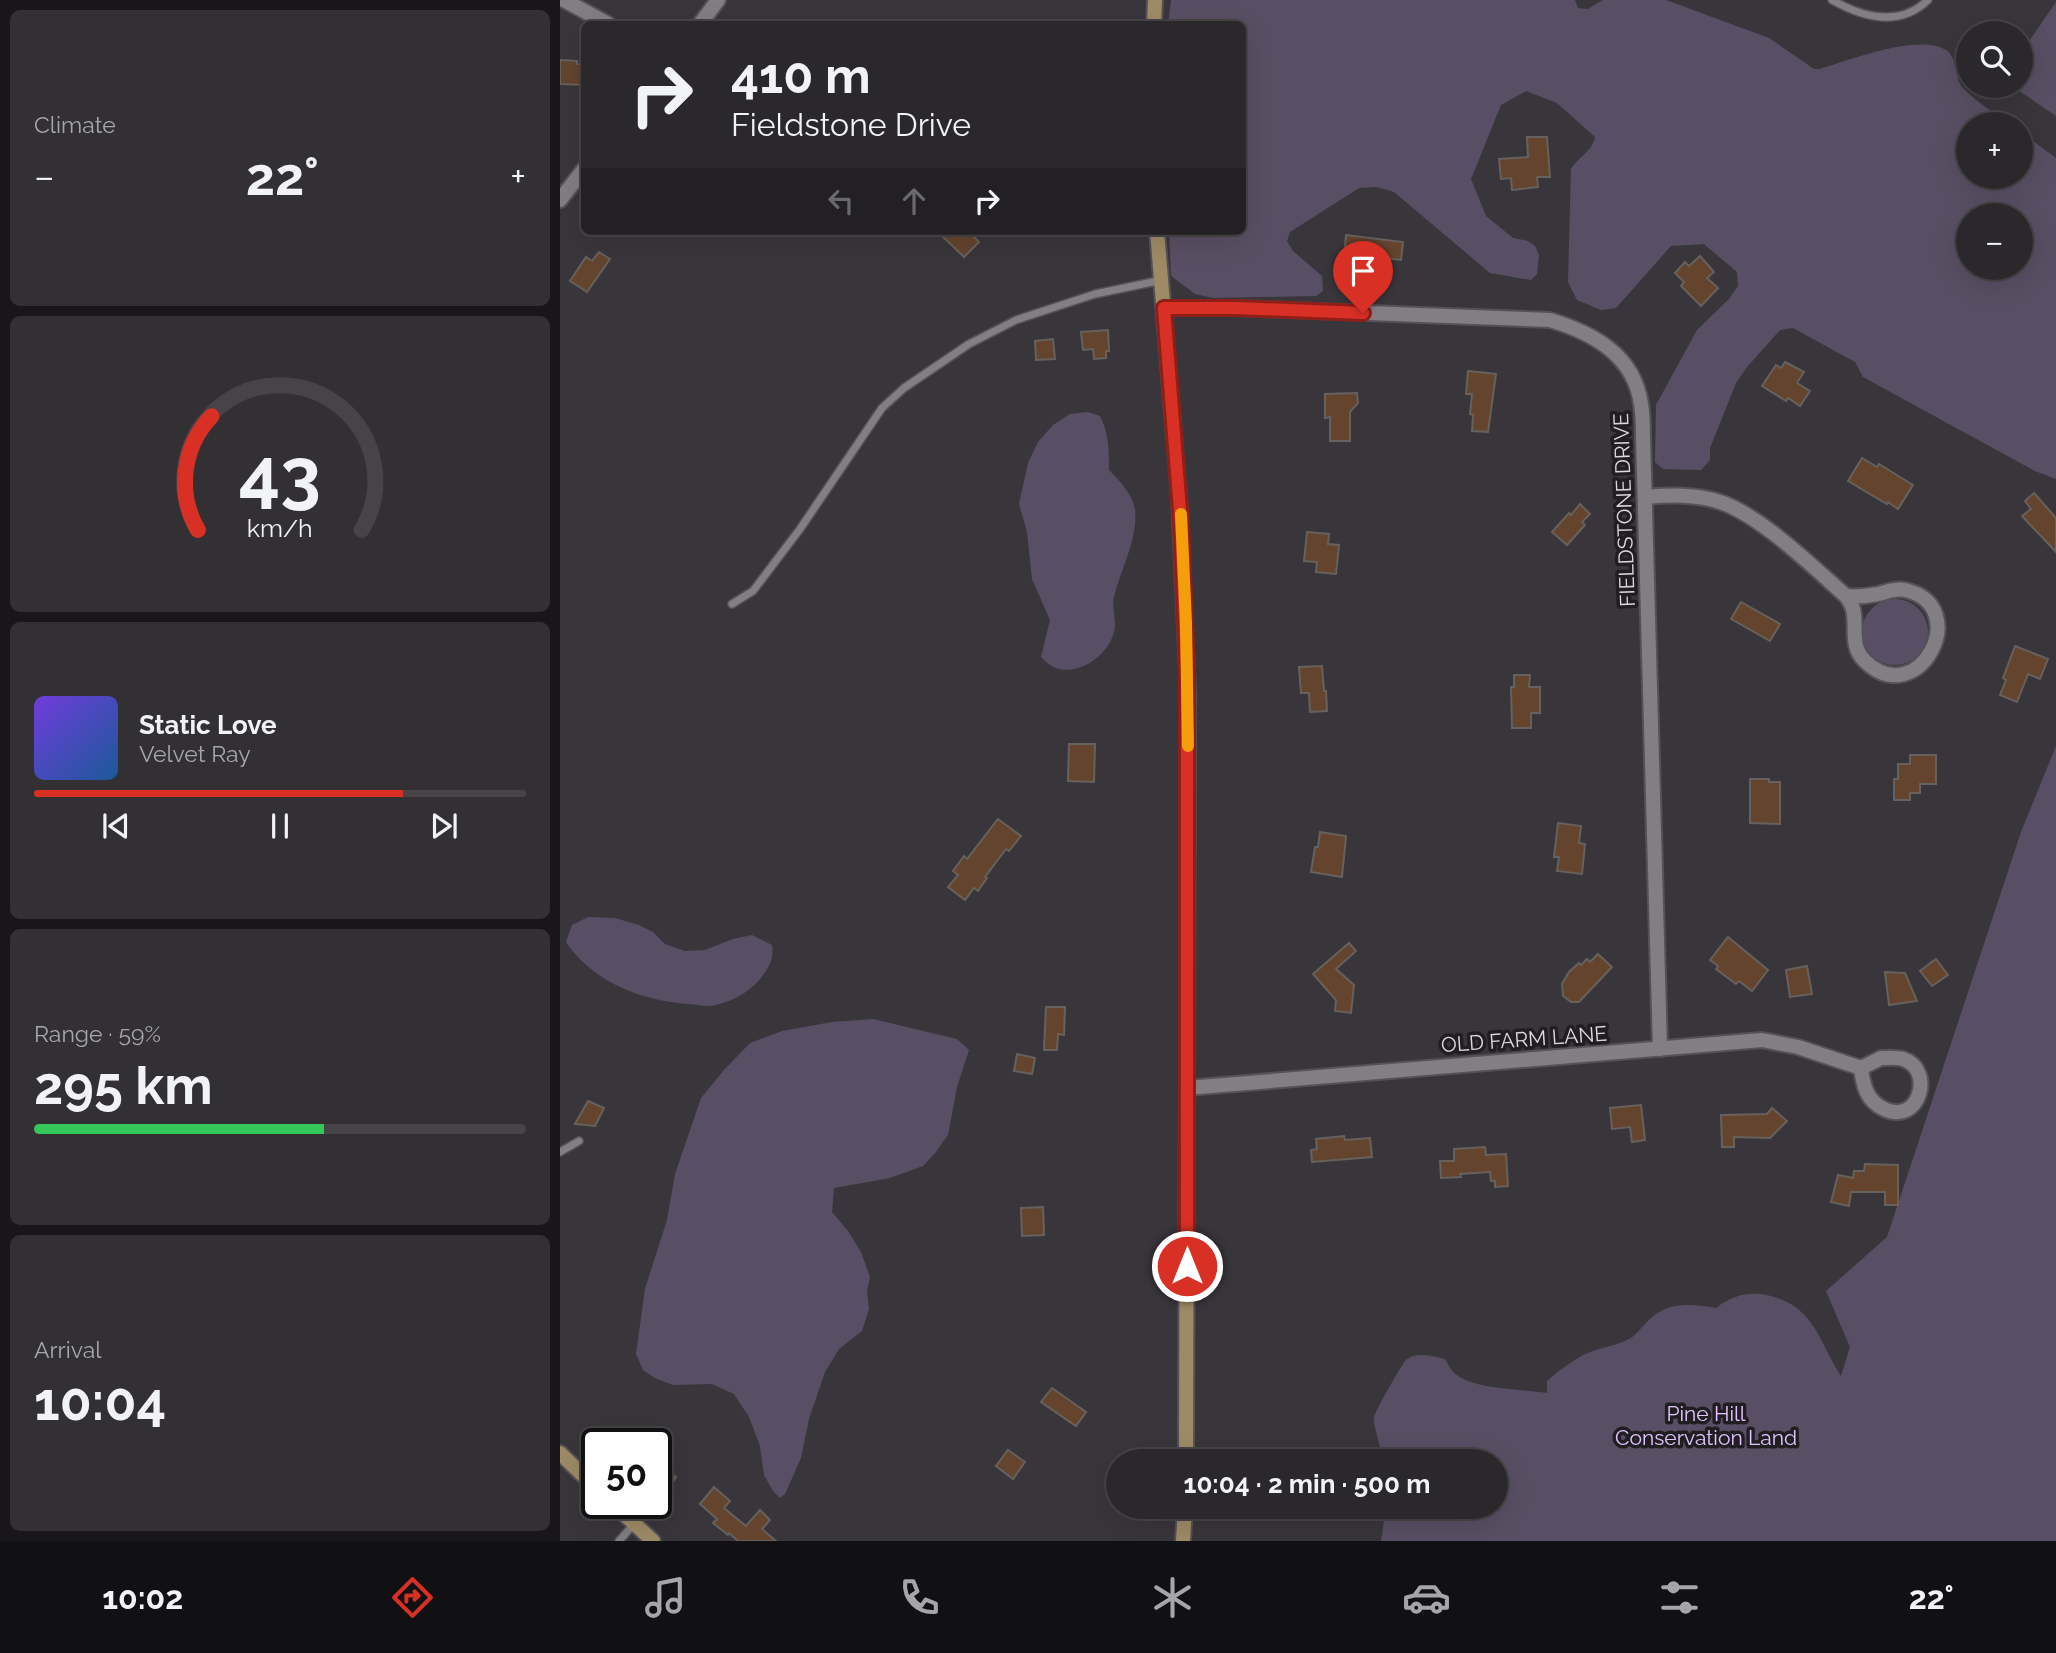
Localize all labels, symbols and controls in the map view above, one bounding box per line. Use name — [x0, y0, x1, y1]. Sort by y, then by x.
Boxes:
map controls — [1956, 21, 2033, 280]
button: search — [1956, 21, 2033, 98]
text: 410 m — [731, 47, 871, 104]
icon: right — [616, 49, 707, 140]
text: Fieldstone Drive — [731, 106, 971, 143]
text: Climate — [34, 111, 116, 138]
button: + — [1956, 112, 2033, 189]
text: 22° — [246, 146, 319, 207]
text: − — [34, 154, 54, 199]
text: + — [510, 154, 526, 199]
icon: left — [822, 182, 860, 220]
icon: ahead — [895, 182, 933, 220]
icon: right — [968, 182, 1006, 220]
button: − — [1956, 203, 2033, 280]
pin — [1333, 241, 1393, 313]
icon: arrive — [1344, 252, 1382, 290]
street label: FIELDSTONE DRIVE — [1608, 413, 1640, 607]
text: 43 — [239, 433, 321, 518]
text: km/h — [247, 513, 313, 543]
text: Static Love — [139, 710, 277, 740]
text: Velvet Ray — [139, 740, 251, 767]
icon: previous — [97, 807, 135, 845]
icon: pause — [261, 807, 299, 845]
icon: next — [425, 807, 463, 845]
text: Range · 59% — [34, 1020, 161, 1047]
street label: OLD FARM LANE — [1440, 1021, 1608, 1057]
text: 295 km — [34, 1055, 213, 1116]
position arrow — [1150, 1229, 1224, 1303]
text: Arrival — [34, 1336, 101, 1363]
text: 10:04 — [34, 1371, 166, 1432]
park label: Pine Hill Conservation Land — [1615, 1401, 1797, 1450]
speed limit sign: 50 — [581, 1428, 672, 1519]
text: 10:04 · 2 min · 500 m — [1184, 1469, 1430, 1499]
icon: directions — [388, 1573, 437, 1622]
icon: music — [641, 1573, 690, 1622]
icon: phone — [895, 1573, 944, 1622]
icon: climate — [1148, 1573, 1197, 1622]
icon: car — [1402, 1573, 1451, 1622]
icon: filters — [1655, 1573, 1704, 1622]
text: 10:02 — [102, 1579, 183, 1616]
text: 22° — [1909, 1579, 1954, 1616]

